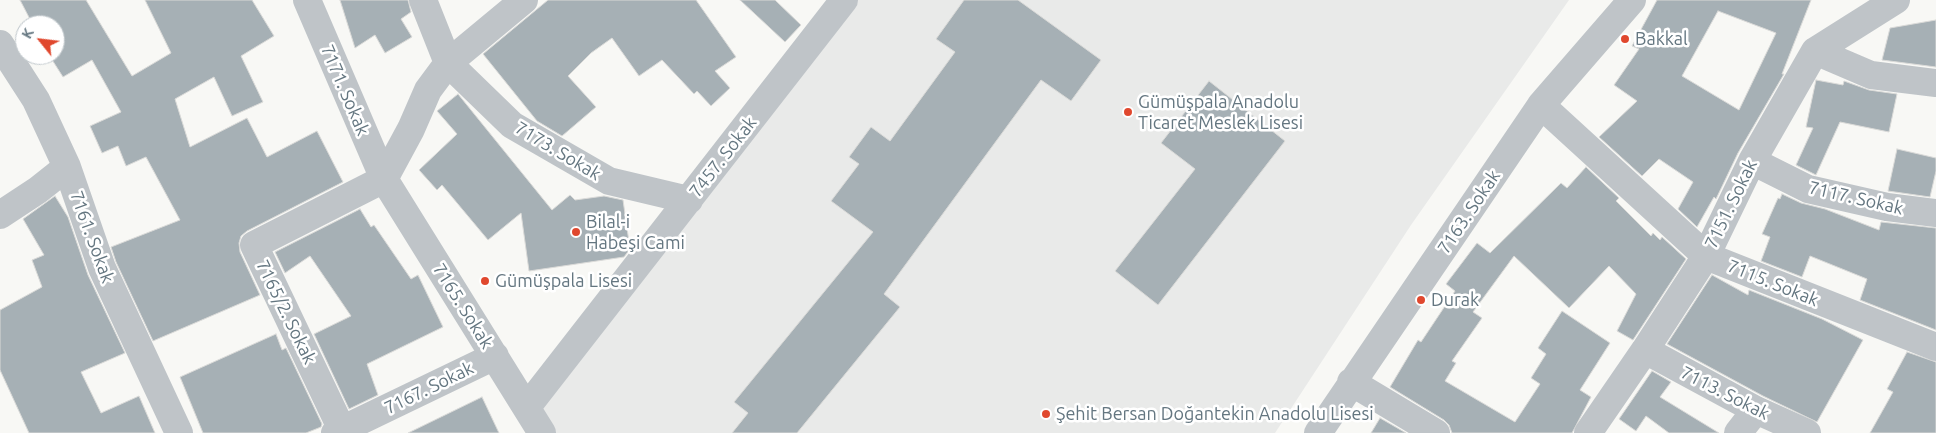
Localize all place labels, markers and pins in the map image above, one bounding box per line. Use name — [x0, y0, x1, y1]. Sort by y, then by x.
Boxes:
place label: Bakkal — [1635, 28, 1688, 50]
marker: Bakkal — [1619, 33, 1631, 45]
place label: Gümüşpala Anadolu Ticaret Meslek Lisesi — [1138, 91, 1303, 134]
marker: Gümüşpala Anadolu Ticaret Meslek Lisesi — [1122, 106, 1134, 118]
place label: Bilal-i Habeşi Cami — [586, 211, 685, 253]
marker: Bilal-i Habeşi Cami — [570, 226, 582, 238]
place label: Gümüşpala Lisesi — [495, 270, 632, 292]
marker: Gümüşpala Lisesi — [479, 275, 491, 287]
place label: Durak — [1431, 289, 1479, 311]
marker: Durak — [1415, 294, 1427, 306]
place label: Şehit Bersan Doğantekin Anadolu Lisesi — [1056, 403, 1374, 425]
marker: Şehit Bersan Doğantekin Anadolu Lisesi — [1040, 408, 1052, 420]

